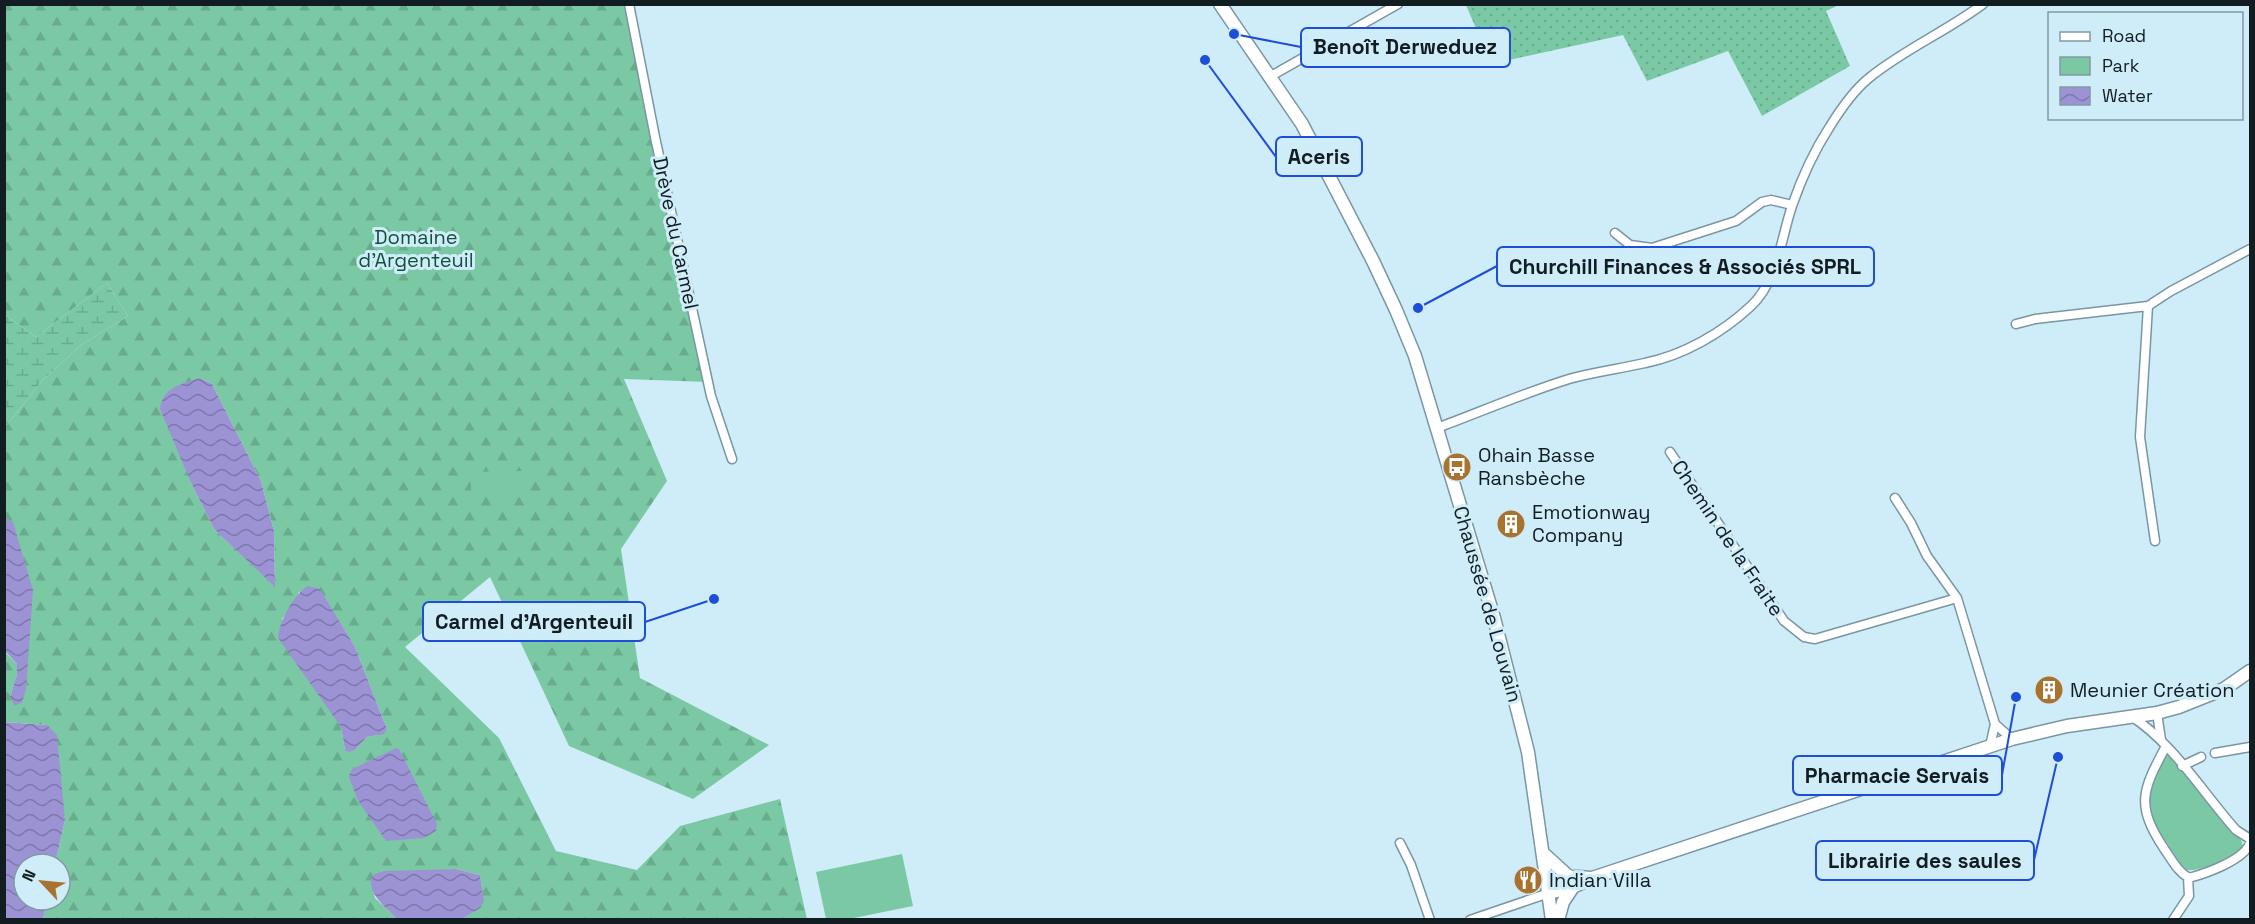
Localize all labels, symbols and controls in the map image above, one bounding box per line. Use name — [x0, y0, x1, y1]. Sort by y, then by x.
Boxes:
legend — [2048, 12, 2243, 120]
text: Road — [2102, 24, 2146, 47]
callout: Benoît Derweduez — [1301, 28, 1510, 67]
text: Benoît Derweduez — [1313, 33, 1497, 60]
text: Park — [2102, 54, 2140, 77]
text: Water — [2102, 84, 2153, 107]
callout: Aceris — [1276, 137, 1362, 176]
text: Aceris — [1288, 143, 1350, 170]
street label: Drève du Carmel — [647, 154, 705, 312]
park label: Domaine d'Argenteuil — [358, 224, 474, 273]
callout: Churchill Finances & Associés SPRL — [1497, 247, 1874, 286]
text: Churchill Finances & Associés SPRL — [1509, 253, 1861, 280]
place label: Ohain Basse Ransbèche — [1478, 442, 1595, 491]
bus stop icon: Ohain Basse Ransbèche — [1441, 451, 1473, 483]
street label: Chemin de la Fraite — [1666, 455, 1790, 621]
place label: Emotionway Company — [1532, 499, 1650, 548]
street label: Chaussée de Louvain — [1448, 503, 1528, 705]
building icon: Emotionway Company — [1495, 508, 1527, 540]
callout: Carmel d'Argenteuil — [423, 602, 645, 641]
text: Carmel d'Argenteuil — [435, 608, 633, 635]
building icon: Meunier Création — [2033, 674, 2065, 706]
place label: Meunier Création — [2070, 677, 2235, 703]
callout: Pharmacie Servais — [1793, 756, 2002, 795]
text: Pharmacie Servais — [1805, 762, 1989, 789]
callout: Librairie des saules — [1816, 841, 2034, 880]
text: Librairie des saules — [1828, 847, 2022, 874]
north arrow — [12, 852, 72, 912]
restaurant icon: Indian Villa — [1512, 864, 1544, 896]
text: N — [17, 866, 41, 885]
place label: Indian Villa — [1549, 867, 1651, 893]

